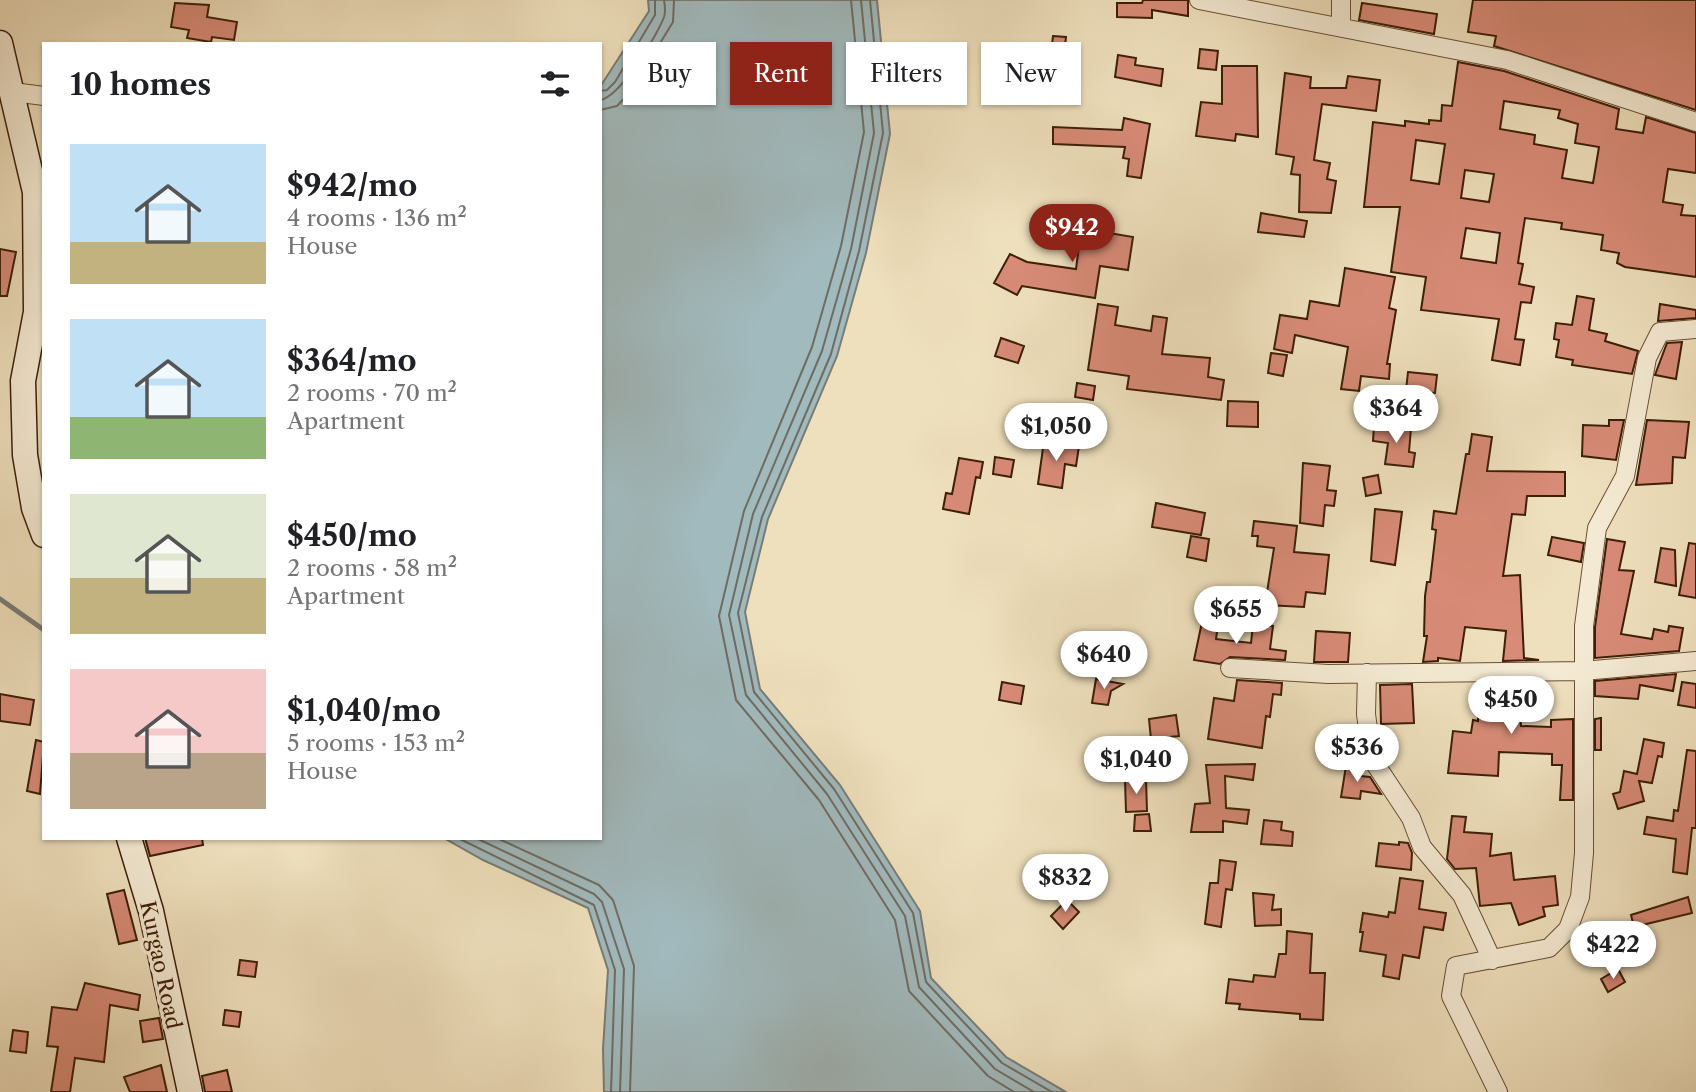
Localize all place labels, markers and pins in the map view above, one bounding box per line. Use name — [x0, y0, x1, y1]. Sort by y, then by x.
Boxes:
pin: $942 — [1031, 204, 1113, 264]
pin: $364 — [1355, 386, 1437, 445]
pin: $1,050 — [999, 404, 1113, 463]
pin: $655 — [1195, 586, 1277, 646]
pin: $640 — [1063, 632, 1145, 691]
pin: $450 — [1470, 676, 1552, 736]
pin: $536 — [1316, 724, 1398, 784]
pin: $1,040 — [1079, 736, 1193, 796]
pin: $832 — [1024, 855, 1106, 914]
pin: $422 — [1572, 922, 1654, 981]

